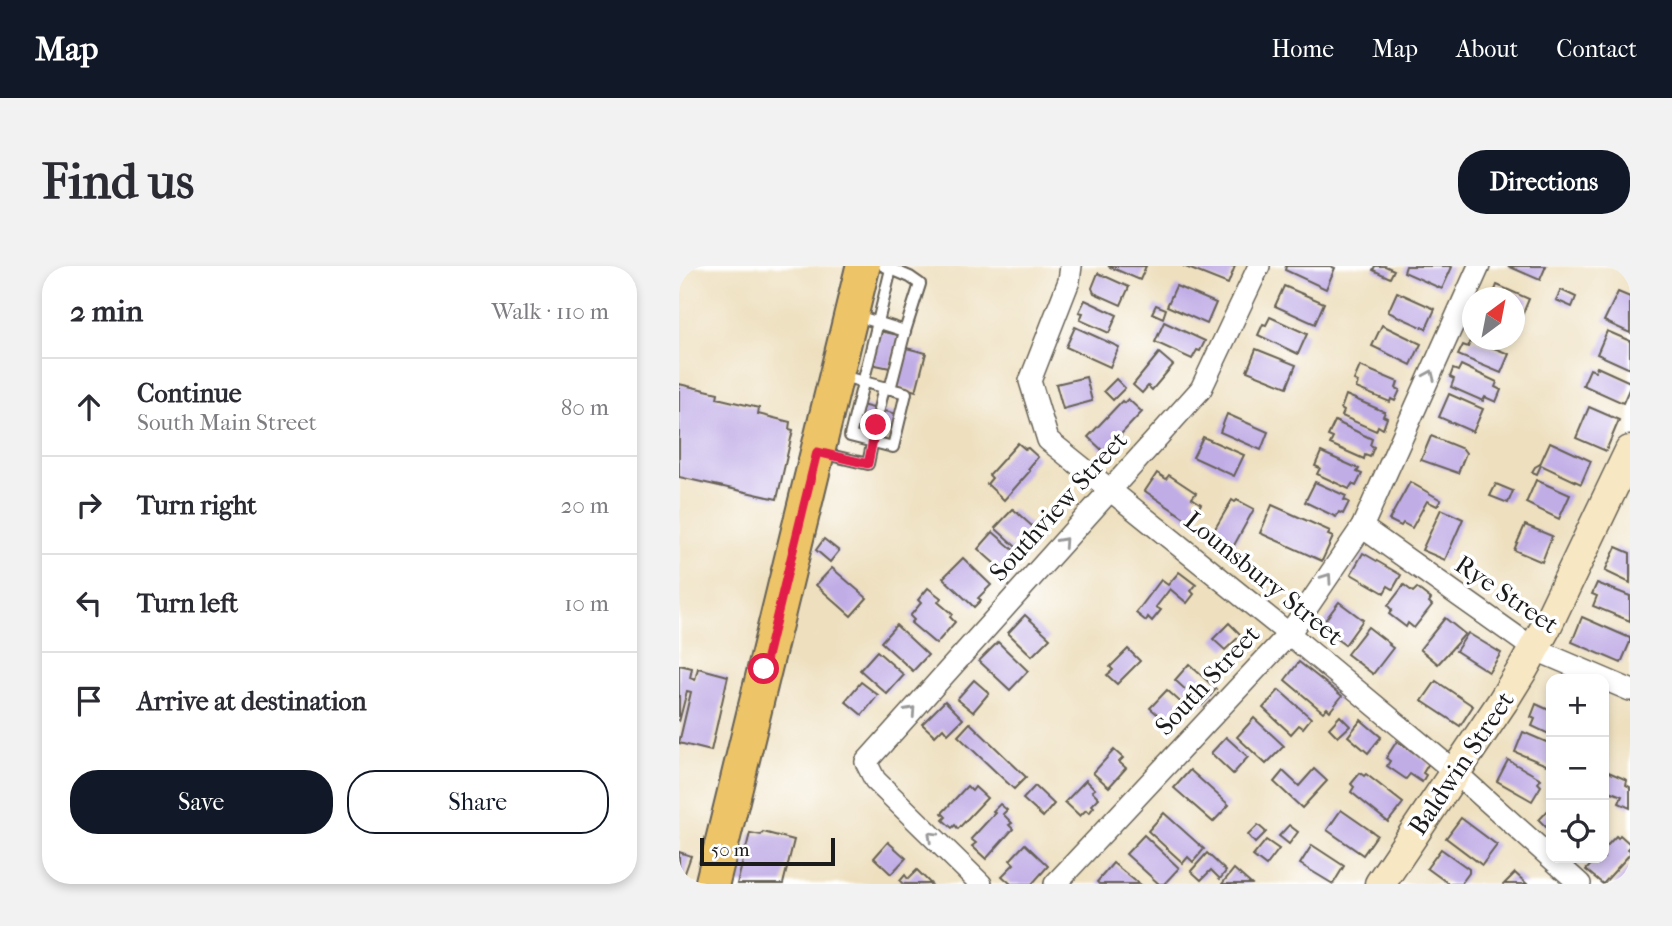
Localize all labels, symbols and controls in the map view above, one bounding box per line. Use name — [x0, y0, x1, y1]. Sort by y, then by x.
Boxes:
text: Map — [35, 30, 98, 69]
text: Home — [1272, 35, 1334, 63]
text: Map — [1372, 35, 1418, 63]
text: About — [1456, 35, 1518, 63]
text: Contact — [1556, 35, 1637, 63]
button: Directions — [1458, 150, 1630, 214]
text: Find us — [42, 153, 194, 211]
north arrow — [1462, 287, 1525, 350]
text: 2 min — [70, 294, 143, 329]
text: Walk · 110 m — [492, 298, 609, 325]
one-way arrow — [1422, 370, 1436, 383]
text: Continue — [137, 378, 242, 409]
icon: ahead — [70, 388, 108, 426]
text: 80 m — [561, 394, 609, 421]
text: South Main Street — [137, 409, 317, 436]
route end — [860, 409, 891, 440]
street label: Southview Street — [983, 424, 1134, 588]
icon: right — [70, 486, 108, 524]
text: Turn right — [137, 490, 257, 521]
text: 20 m — [560, 492, 609, 519]
street label: Lounsbury Street — [1178, 505, 1350, 652]
one-way arrow — [1055, 537, 1067, 550]
street label: Rye Street — [1449, 549, 1565, 641]
one-way arrow — [1319, 572, 1332, 585]
icon: left — [70, 584, 108, 622]
text: Turn left — [137, 588, 238, 619]
text: 10 m — [564, 590, 609, 617]
street label: South Street — [1149, 618, 1267, 742]
route start — [748, 653, 779, 684]
map controls — [1546, 674, 1609, 863]
button: + — [1546, 674, 1609, 737]
icon: arrive — [70, 682, 108, 720]
street label: Baldwin Street — [1402, 685, 1521, 841]
text: Arrive at destination — [137, 686, 367, 717]
one-way arrow — [903, 707, 915, 720]
button: − — [1546, 737, 1609, 800]
button: Save — [70, 770, 333, 834]
button: Share — [347, 770, 609, 834]
button: locate — [1546, 800, 1609, 863]
one-way arrow — [927, 832, 940, 845]
scale bar — [700, 835, 835, 867]
text: 50 m — [711, 839, 750, 861]

